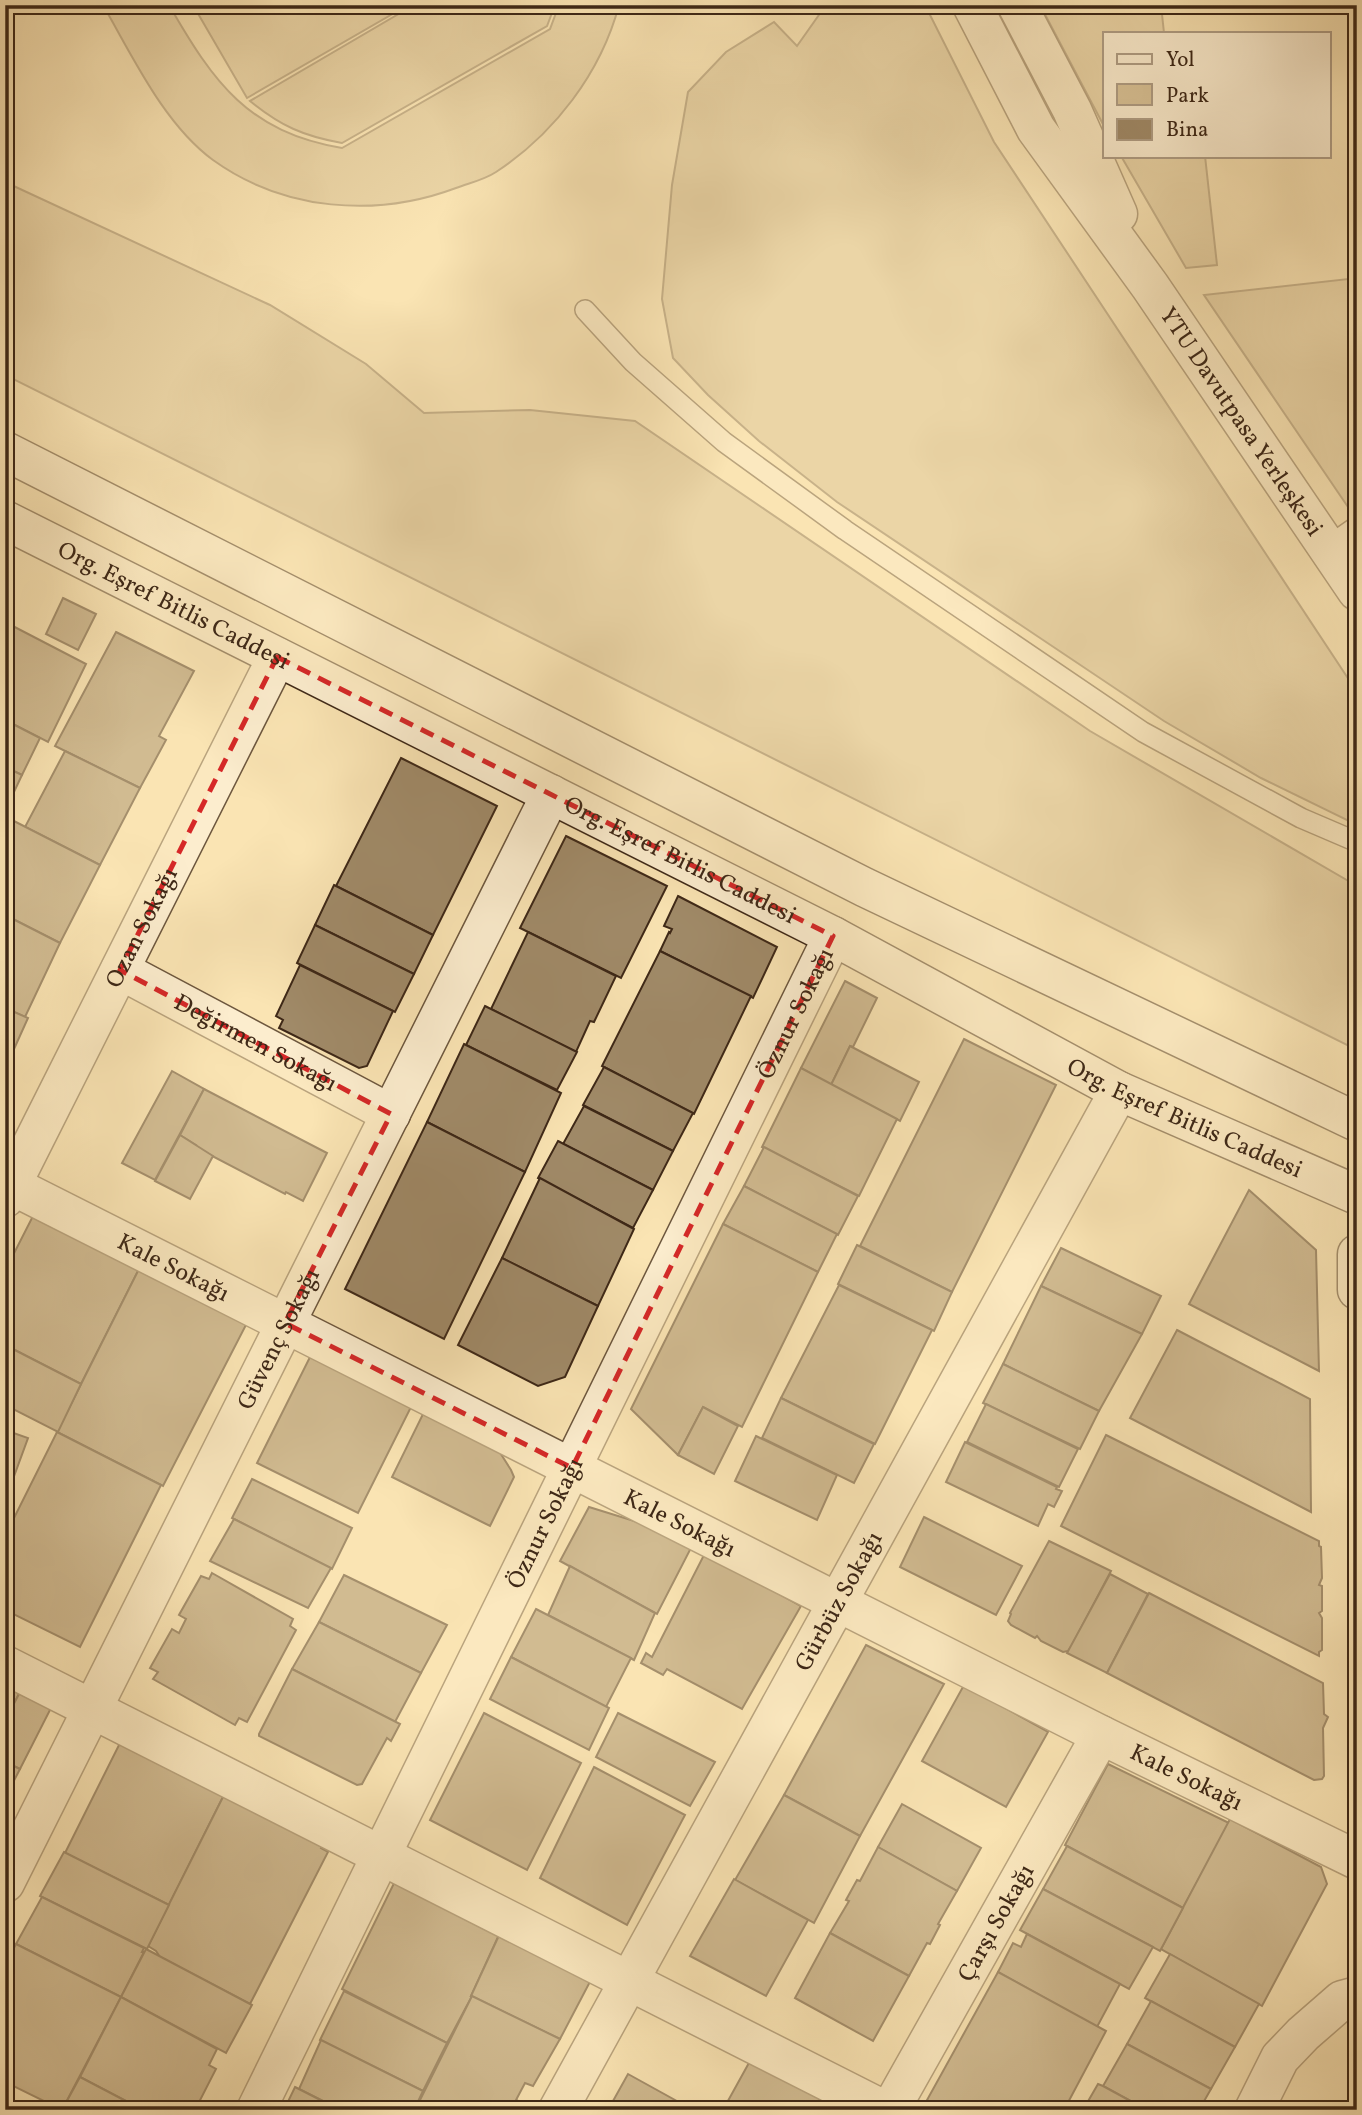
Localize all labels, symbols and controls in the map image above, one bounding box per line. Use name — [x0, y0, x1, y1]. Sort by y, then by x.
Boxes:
legend — [1103, 32, 1330, 158]
text: Yol — [1166, 46, 1195, 75]
text: Park — [1166, 82, 1209, 111]
text: Bina — [1166, 116, 1208, 145]
street label: YTU Davutpasa Yerleşkesi — [1150, 301, 1330, 544]
street label: Org. Eşref Bitlis Caddesi — [51, 534, 295, 679]
street label: Org. Eşref Bitlis Caddesi — [558, 789, 802, 934]
street label: Ozan Sokağı — [98, 862, 188, 994]
street label: Öznur Sokağı — [750, 943, 844, 1086]
street label: Değirmen Sokağı — [167, 987, 343, 1101]
street label: Org. Eşref Bitlis Caddesi — [1060, 1051, 1307, 1188]
street label: Kale Sokağı — [111, 1226, 235, 1312]
street label: Güvenç Sokağı — [230, 1263, 330, 1416]
street label: Öznur Sokağı — [500, 1452, 593, 1595]
street label: Kale Sokağı — [617, 1482, 741, 1567]
street label: Gürbüz Sokağı — [788, 1526, 892, 1678]
street label: Kale Sokağı — [1124, 1737, 1248, 1821]
street label: Çarşı Sokağı — [950, 1858, 1044, 1989]

